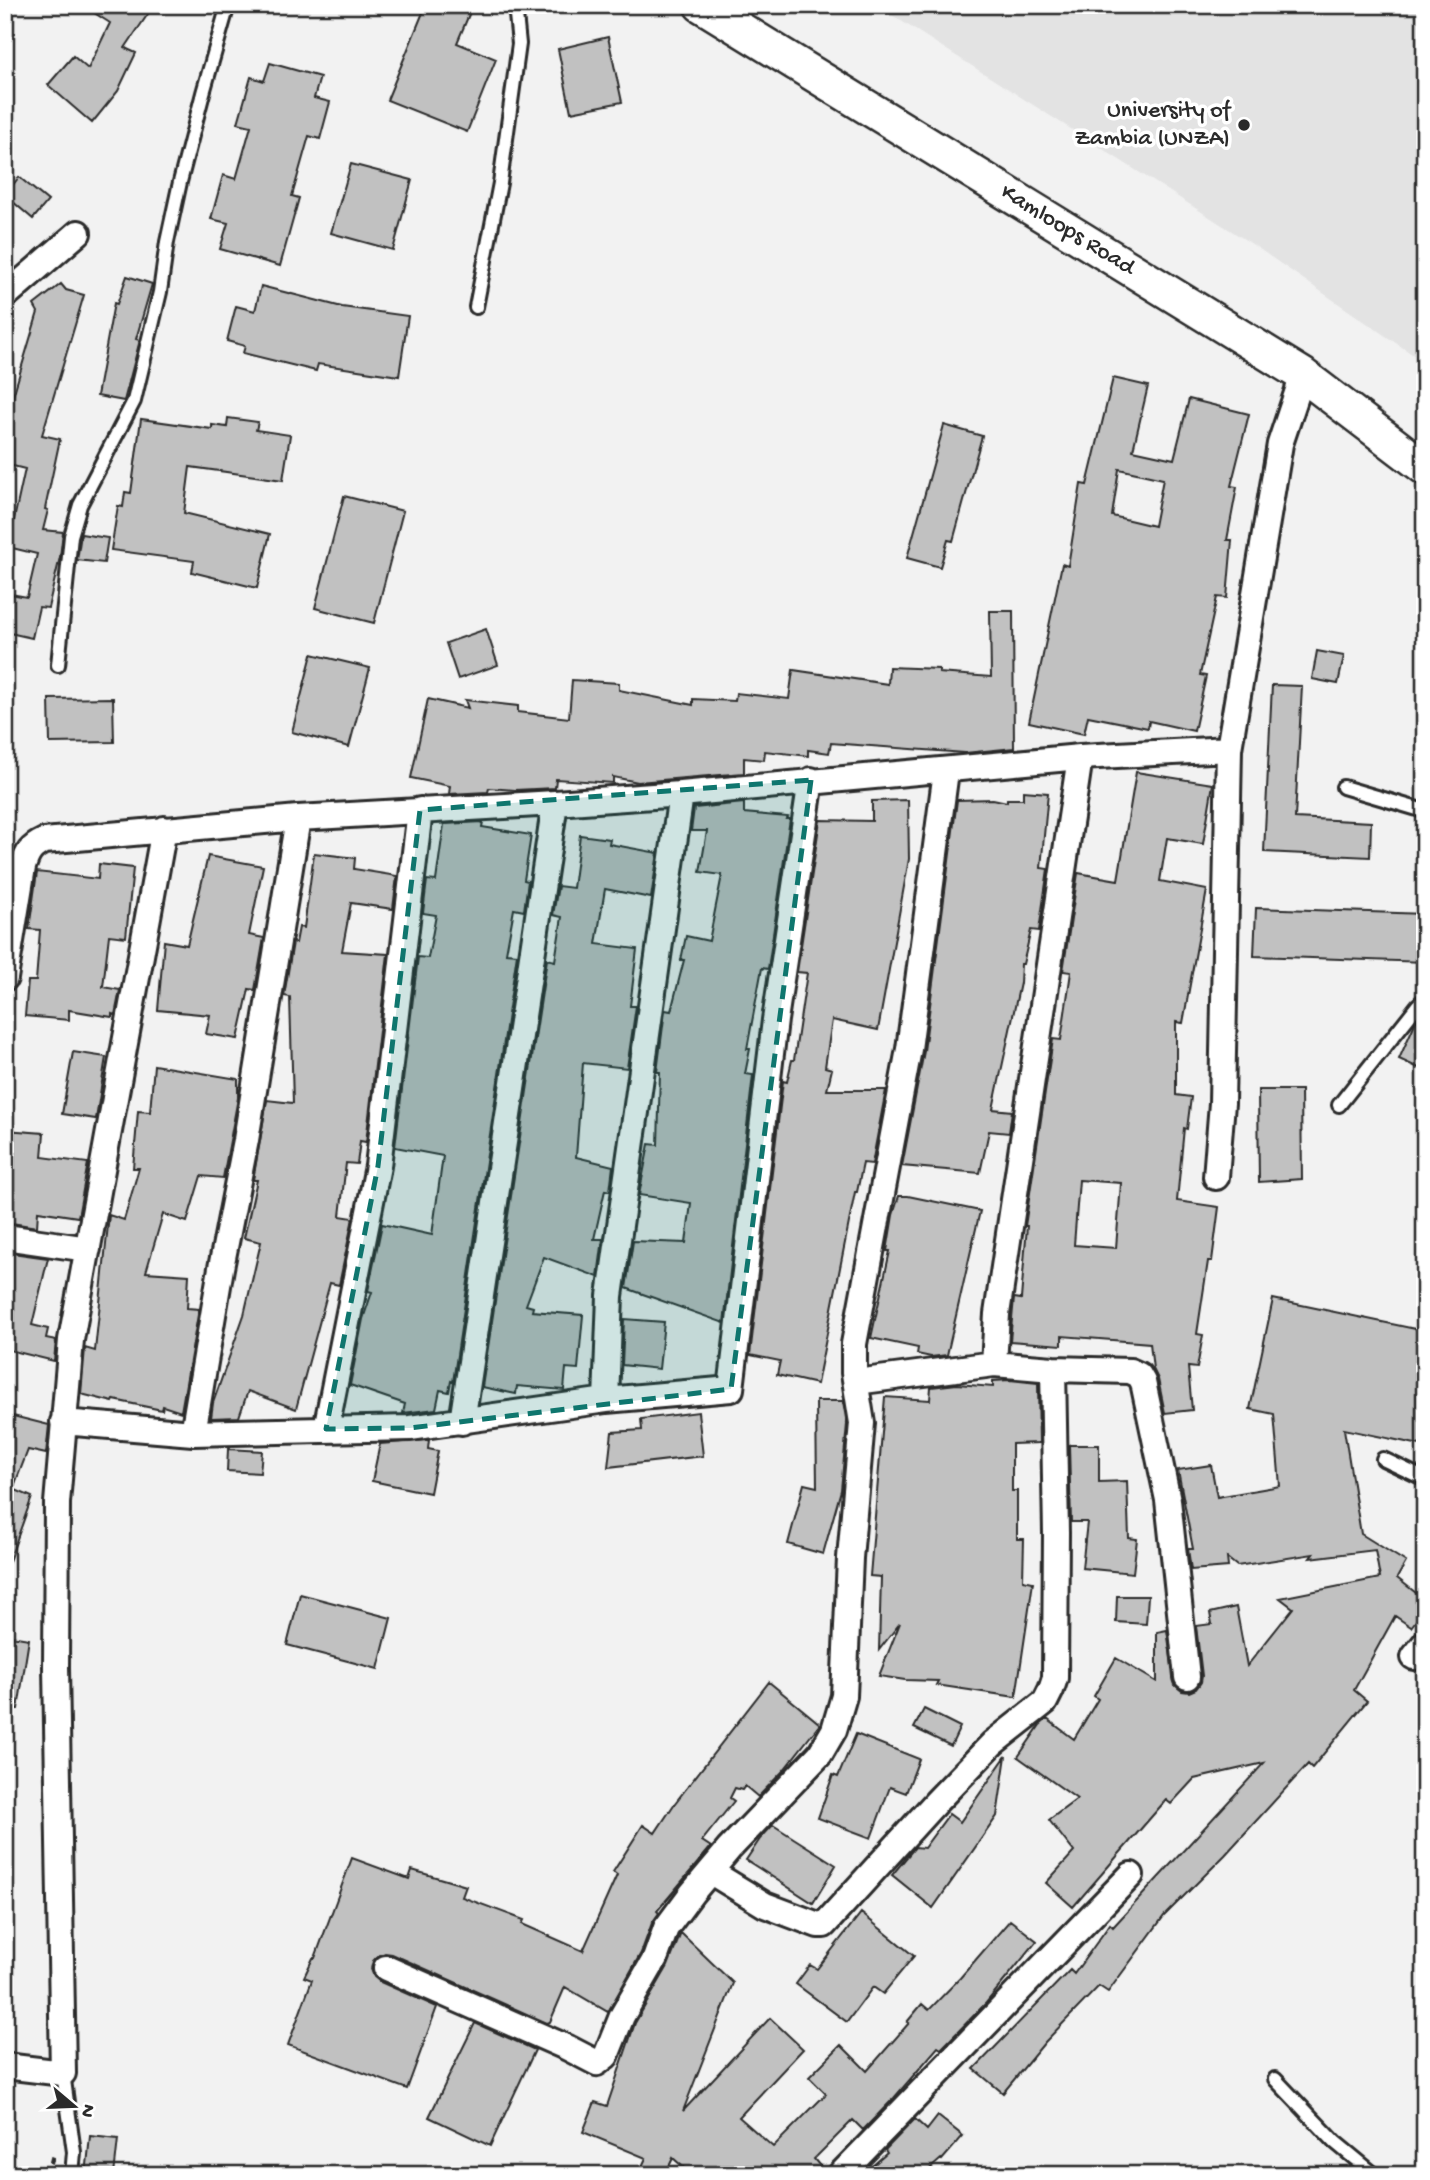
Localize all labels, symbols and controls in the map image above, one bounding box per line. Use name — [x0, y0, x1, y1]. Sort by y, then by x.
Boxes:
place label: University of Zambia (UNZA) — [1074, 97, 1232, 154]
marker: University of Zambia (UNZA) — [1236, 117, 1252, 133]
street label: Kamloops Road — [995, 178, 1142, 283]
north arrow — [38, 2072, 108, 2142]
text: N — [74, 2101, 100, 2120]

